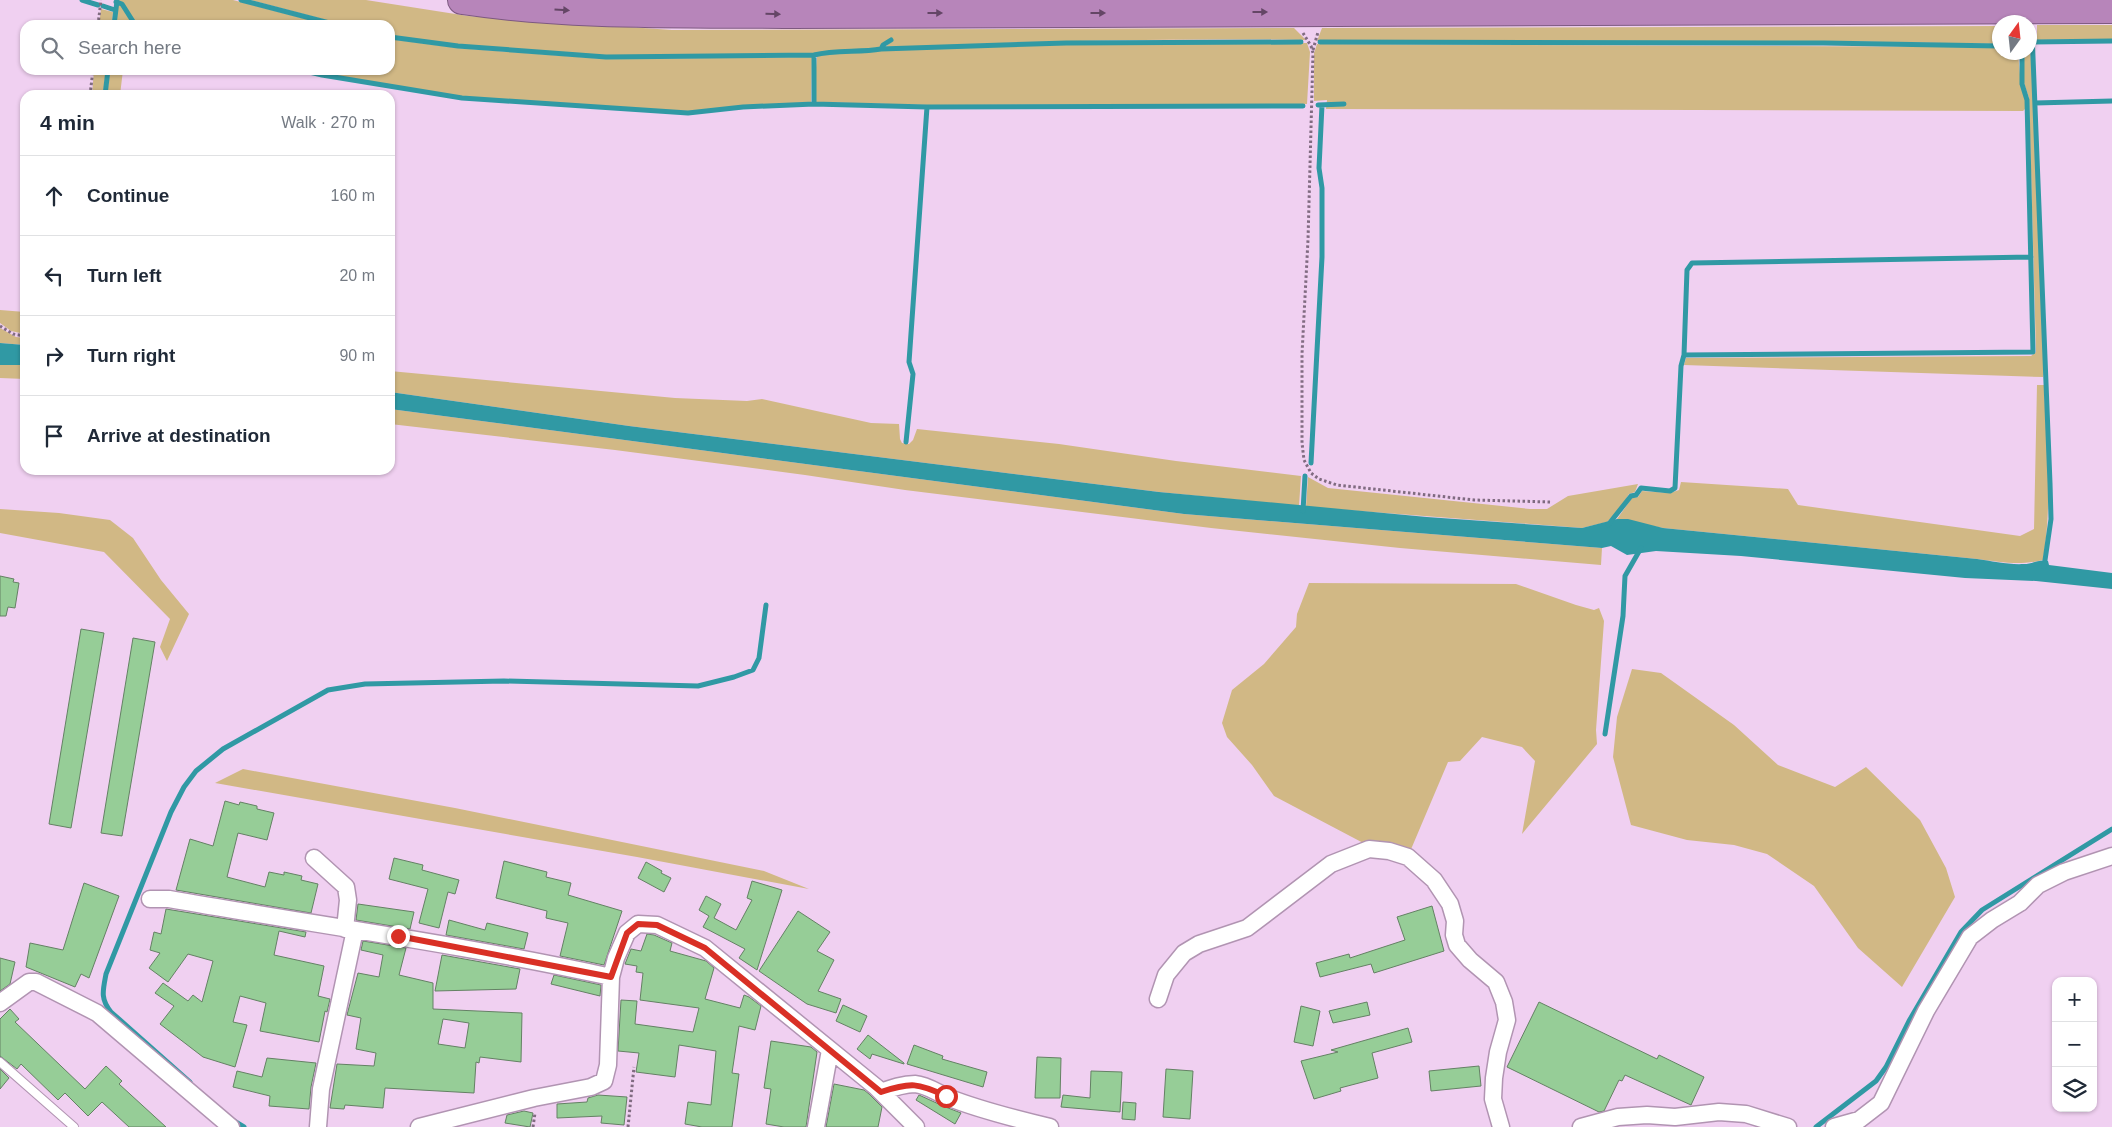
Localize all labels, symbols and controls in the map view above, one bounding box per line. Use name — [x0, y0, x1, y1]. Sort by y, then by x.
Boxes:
one-way arrow — [554, 6, 570, 14]
one-way arrow — [1253, 8, 1269, 16]
one-way arrow — [928, 9, 944, 17]
one-way arrow — [1090, 9, 1106, 17]
one-way arrow — [765, 10, 781, 18]
north arrow — [1992, 15, 2037, 60]
search box — [20, 20, 395, 75]
icon: search — [38, 34, 66, 62]
text: Search here — [78, 37, 182, 58]
text: 4 min — [40, 111, 95, 134]
text: Walk · 270 m — [281, 114, 375, 131]
icon: ahead — [40, 182, 68, 210]
text: Continue — [87, 185, 169, 206]
text: 160 m — [331, 187, 375, 204]
icon: left — [40, 262, 68, 290]
text: Turn left — [87, 265, 162, 286]
text: 20 m — [339, 267, 375, 284]
icon: right — [40, 342, 68, 370]
text: Turn right — [87, 345, 175, 366]
text: 90 m — [339, 347, 375, 364]
icon: arrive — [40, 422, 68, 450]
text: Arrive at destination — [87, 425, 271, 446]
route end — [387, 925, 410, 948]
map controls — [2052, 977, 2097, 1112]
button: + — [2052, 977, 2097, 1022]
button: − — [2052, 1022, 2097, 1067]
button: layers — [2052, 1067, 2097, 1112]
route start — [935, 1085, 958, 1108]

